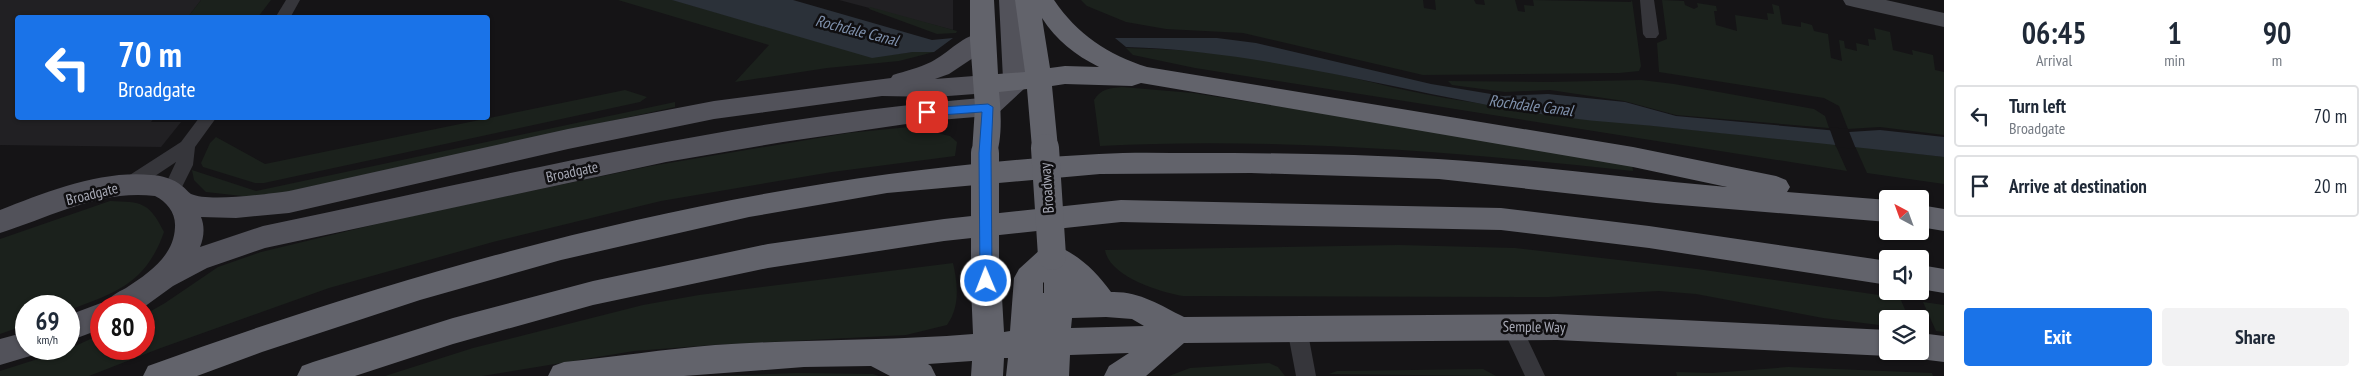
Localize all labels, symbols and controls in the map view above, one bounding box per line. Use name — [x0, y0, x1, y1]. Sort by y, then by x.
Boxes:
water label: Rochdale Canal — [814, 10, 902, 50]
text: 06:45 — [2022, 13, 2087, 52]
text: 1 — [2167, 13, 2182, 52]
text: 90 — [2263, 13, 2291, 52]
text: 70 m — [118, 31, 182, 77]
icon: left — [35, 35, 100, 100]
text: Arrival — [2036, 50, 2072, 70]
text: min — [2164, 50, 2185, 70]
text: m — [2272, 50, 2282, 70]
text: Broadgate — [118, 75, 195, 103]
water label: Rochdale Canal — [1488, 90, 1575, 120]
pin — [906, 91, 948, 133]
text: Turn left — [2009, 94, 2066, 118]
icon: arrive — [913, 98, 941, 126]
icon: left — [1966, 102, 1994, 130]
text: 70 m — [2314, 104, 2347, 128]
text: Broadgate — [2009, 118, 2065, 138]
street label: Broadgate — [544, 157, 600, 186]
street label: Broadway — [1035, 162, 1058, 214]
icon: arrive — [1966, 172, 1994, 200]
text: Arrive at destination — [2009, 174, 2147, 198]
text: 20 m — [2314, 174, 2347, 198]
street label: Broadgate — [64, 178, 120, 209]
north arrow — [1879, 190, 1929, 240]
map controls — [1879, 190, 1929, 360]
button: sound — [1879, 250, 1929, 300]
position arrow — [959, 254, 1011, 306]
speed limit sign: 80 — [90, 295, 155, 360]
text: 69 — [36, 305, 59, 337]
button: Exit — [1964, 308, 2152, 366]
button: Share — [2162, 308, 2349, 366]
button: layers — [1879, 310, 1929, 360]
street label: Semple Way — [1502, 316, 1566, 337]
text: km/h — [37, 332, 58, 347]

